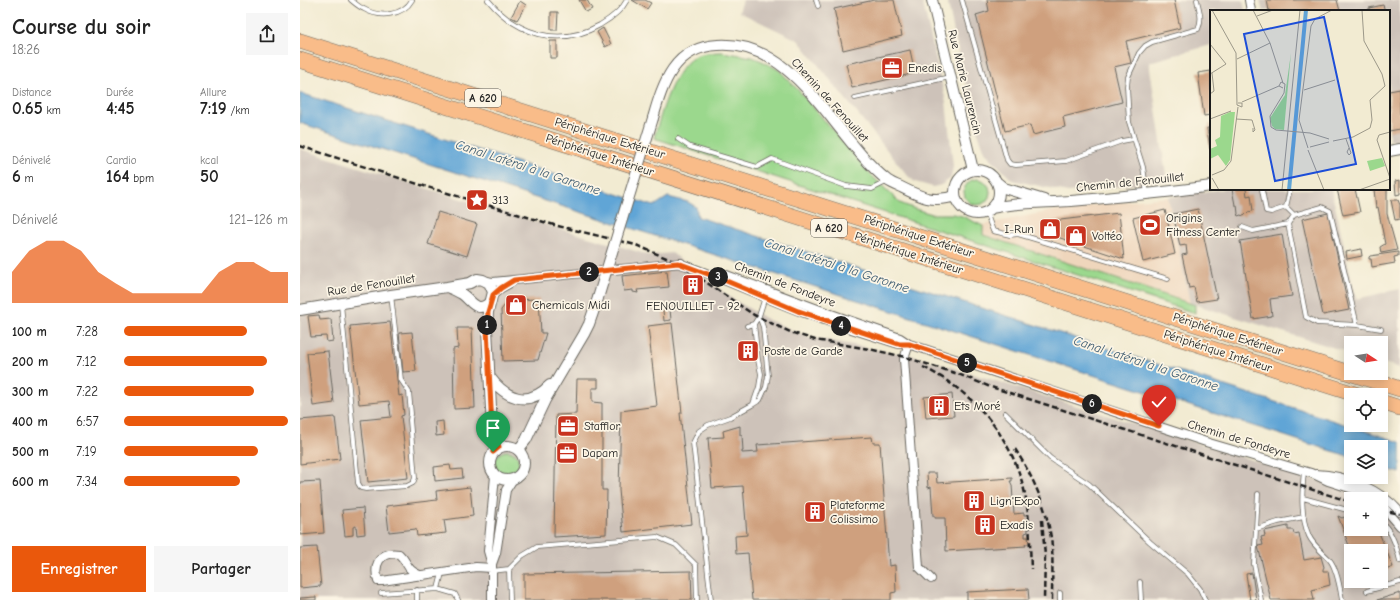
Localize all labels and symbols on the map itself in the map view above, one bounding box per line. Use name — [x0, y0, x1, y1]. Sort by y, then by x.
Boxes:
inset map — [1210, 10, 1390, 190]
street label: Rue Marie Laurencin — [945, 28, 985, 136]
street label: Chemin de Fenouillet — [789, 55, 872, 145]
office icon: Enedis — [879, 55, 905, 81]
place label: Enedis — [908, 61, 942, 75]
road number: A 620 — [465, 89, 501, 107]
street label: Périphérique Extérieur — [553, 115, 667, 162]
street label: Périphérique Intérieur — [544, 131, 656, 179]
water label: Canal Latéral à la Garonne — [454, 136, 603, 198]
street label: Chemin de Fenouillet — [1075, 169, 1185, 195]
place icon: 313 — [464, 187, 490, 213]
place label: 313 — [492, 193, 509, 207]
place label: Origins Fitness Center — [1166, 211, 1240, 239]
street label: Périphérique Extérieur — [862, 212, 976, 260]
sports icon: Origins Fitness Center — [1137, 212, 1163, 238]
shop icon: I-Run — [1037, 216, 1063, 242]
road number: A 620 — [811, 219, 847, 237]
place label: I-Run — [1005, 222, 1034, 236]
shop icon: Voltéo — [1063, 223, 1089, 249]
street label: Périphérique Intérieur — [853, 229, 965, 277]
place label: Voltéo — [1092, 229, 1122, 243]
water label: Canal Latéral à la Garonne — [763, 234, 912, 296]
street label: Chemin de Fondeyre — [733, 258, 837, 310]
pin: 2 — [579, 262, 599, 282]
pin: 3 — [708, 267, 728, 287]
street label: Rue de Fenouillet — [326, 271, 416, 299]
building icon: FENOUILLET - 92 — [680, 272, 706, 298]
shop icon: Chemicals Midi — [503, 292, 529, 318]
place label: Chemicals Midi — [532, 298, 610, 312]
place label: FENOUILLET - 92 — [646, 299, 740, 313]
street label: Périphérique Extérieur — [1171, 310, 1285, 358]
pin: 1 — [477, 315, 497, 335]
pin: 4 — [831, 316, 851, 336]
street label: Périphérique Intérieur — [1162, 327, 1274, 375]
water label: Canal Latéral à la Garonne — [1072, 332, 1221, 394]
north arrow — [1344, 336, 1388, 380]
building icon: Poste de Garde — [735, 338, 761, 364]
place label: Poste de Garde — [764, 344, 843, 358]
pin: 5 — [957, 353, 977, 373]
pin — [1142, 385, 1176, 426]
building icon: Ets Moré — [926, 393, 952, 419]
pin: 6 — [1082, 394, 1102, 414]
place label: Ets Moré — [954, 399, 1001, 413]
pin — [476, 411, 510, 452]
office icon: Stafflor — [555, 413, 581, 439]
street label: Chemin de Fondeyre — [1186, 417, 1292, 461]
place label: Stafflor — [584, 419, 621, 433]
office icon: Dapam — [554, 440, 580, 466]
place label: Dapam — [582, 446, 618, 460]
building icon: Lign'Expo — [961, 488, 987, 514]
place label: Lign'Expo — [990, 494, 1040, 508]
place label: Plateforme Colissimo — [830, 498, 885, 526]
building icon: Plateforme Colissimo — [802, 499, 828, 525]
building icon: Exadis — [972, 512, 998, 538]
place label: Exadis — [1000, 518, 1033, 532]

